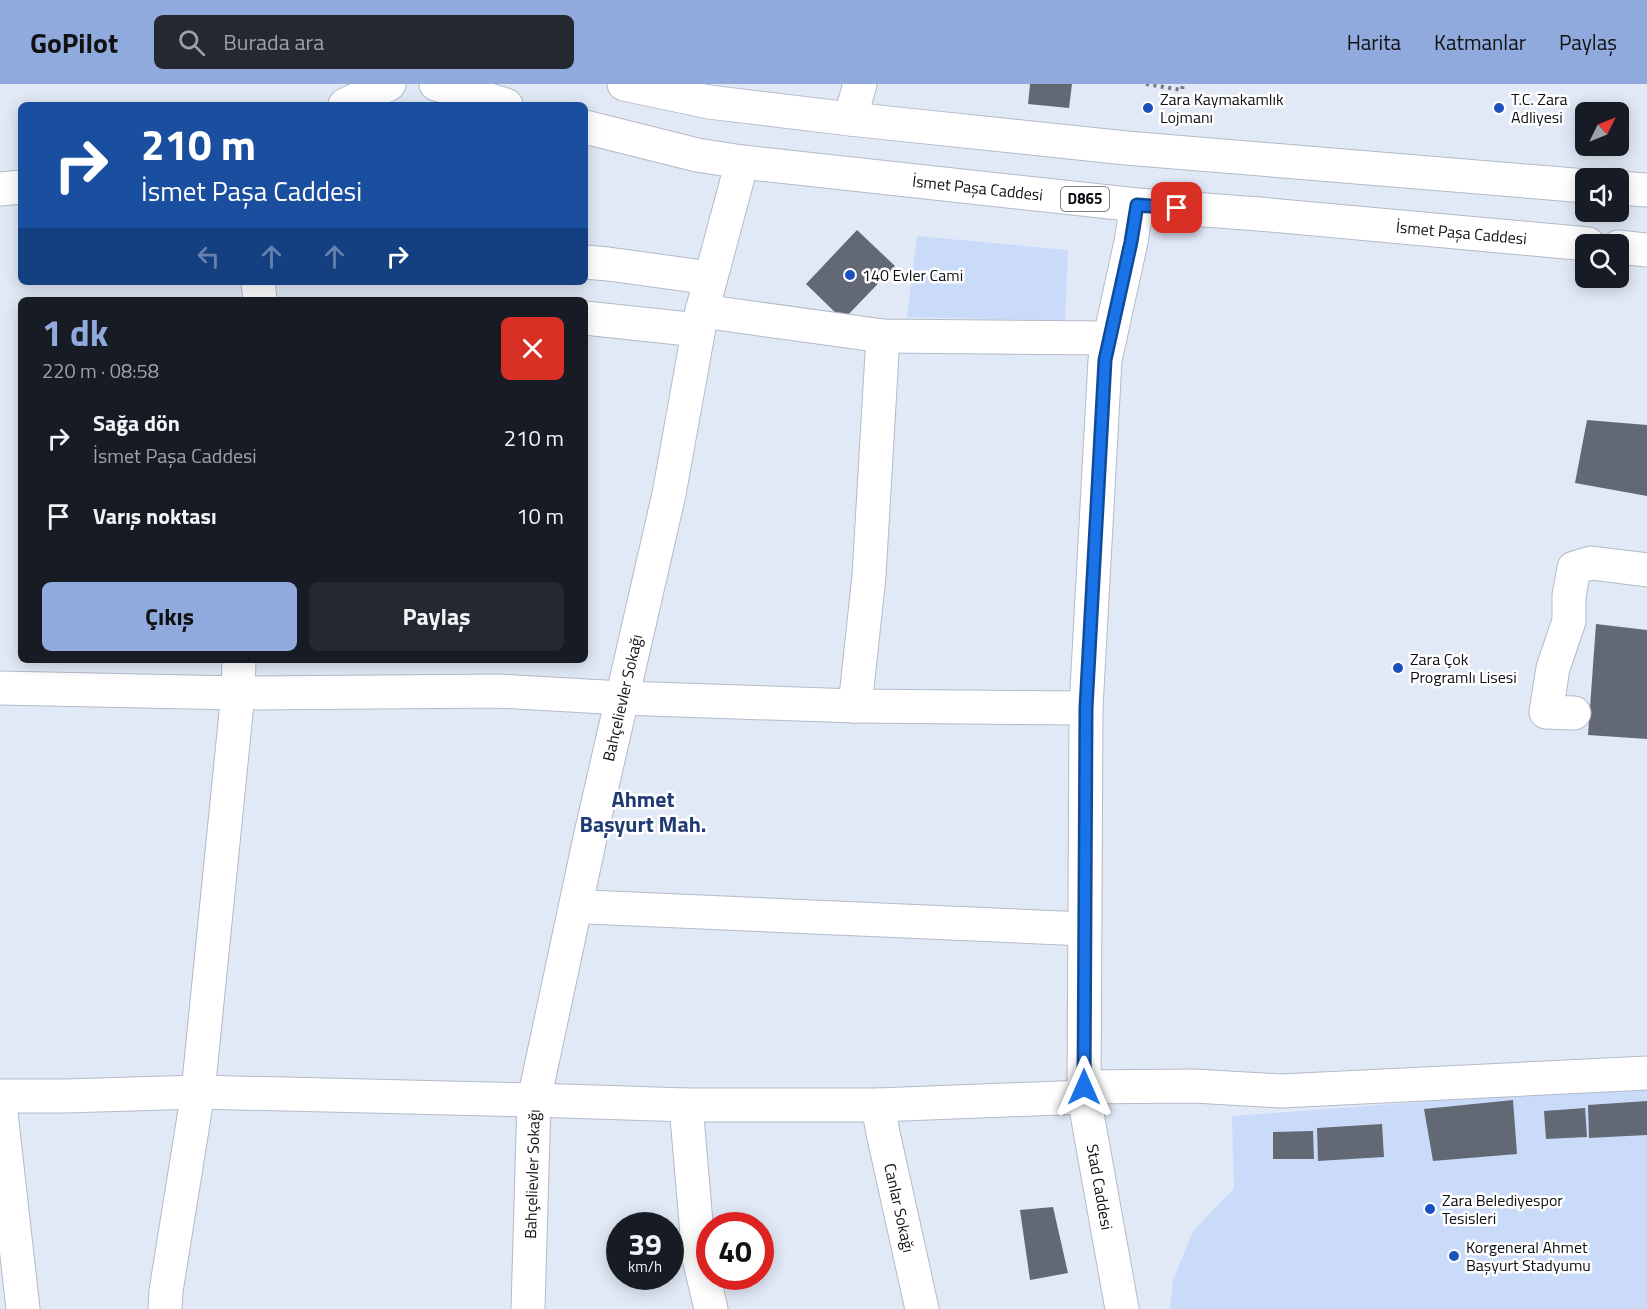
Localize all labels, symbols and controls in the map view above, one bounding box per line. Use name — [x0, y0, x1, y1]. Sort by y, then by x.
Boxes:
search box — [154, 15, 574, 69]
text: GoPilot — [30, 21, 118, 64]
text: Burada ara — [223, 25, 324, 59]
icon: search — [175, 26, 208, 59]
text: Harita — [1347, 26, 1401, 58]
text: Katmanlar — [1434, 26, 1526, 58]
text: Paylaş — [1559, 26, 1617, 58]
place label: Zara Kaymakamlık Lojmanı — [1160, 87, 1284, 129]
place label: T.C. Zara Adliyesi — [1511, 87, 1568, 129]
marker: Zara Kaymakamlık Lojmanı — [1141, 101, 1155, 115]
marker: T.C. Zara Adliyesi — [1492, 101, 1506, 115]
north arrow — [1575, 102, 1629, 156]
map controls — [1575, 102, 1629, 288]
text: 210 m — [141, 112, 256, 176]
icon: right — [42, 126, 120, 204]
button: sound — [1575, 168, 1629, 222]
street label: İsmet Paşa Caddesi — [911, 169, 1044, 207]
text: İsmet Paşa Caddesi — [141, 170, 362, 211]
pin — [1151, 182, 1202, 233]
road number: D865 — [1061, 187, 1109, 211]
icon: arrive — [1160, 191, 1193, 224]
street label: İsmet Paşa Caddesi — [1395, 215, 1528, 250]
button: search — [1575, 234, 1629, 288]
icon: left — [192, 240, 225, 273]
icon: ahead — [255, 240, 288, 273]
icon: ahead — [318, 240, 351, 273]
icon: right — [381, 240, 414, 273]
place label: 140 Evler Cami — [862, 263, 963, 287]
marker: 140 Evler Cami — [843, 268, 857, 282]
text: 1 dk — [42, 305, 108, 360]
button: close — [501, 317, 564, 380]
text: 220 m · 08:58 — [42, 355, 159, 386]
text: Sağa dön — [93, 406, 180, 440]
text: 210 m — [504, 421, 564, 455]
icon: right — [42, 422, 75, 455]
text: İsmet Paşa Caddesi — [93, 440, 257, 471]
text: Varış noktası — [93, 499, 217, 533]
text: 10 m — [516, 499, 564, 533]
icon: arrive — [42, 500, 75, 533]
button: Çıkış — [42, 582, 297, 651]
button: Paylaş — [309, 582, 564, 651]
street label: Bahçelievler Sokağı — [596, 632, 648, 764]
place label: Zara Çok Programlı Lisesi — [1410, 647, 1517, 689]
marker: Zara Çok Programlı Lisesi — [1391, 661, 1405, 675]
district label: Ahmet Başyurt Mah. — [580, 782, 707, 841]
position arrow — [1052, 1055, 1116, 1119]
street label: Bahçelievler Sokağı — [518, 1109, 546, 1239]
street label: Stad Caddesi — [1081, 1142, 1119, 1232]
street label: Canlar Sokağı — [878, 1161, 921, 1255]
place label: Zara Belediyespor Tesisleri — [1442, 1188, 1563, 1230]
marker: Zara Belediyespor Tesisleri — [1423, 1202, 1437, 1216]
speed limit sign: 40 — [696, 1212, 774, 1290]
text: 39 — [628, 1221, 662, 1267]
place label: Korgeneral Ahmet Başyurt Stadyumu — [1466, 1235, 1591, 1277]
marker: Korgeneral Ahmet Başyurt Stadyumu — [1447, 1249, 1461, 1263]
text: km/h — [628, 1255, 662, 1278]

